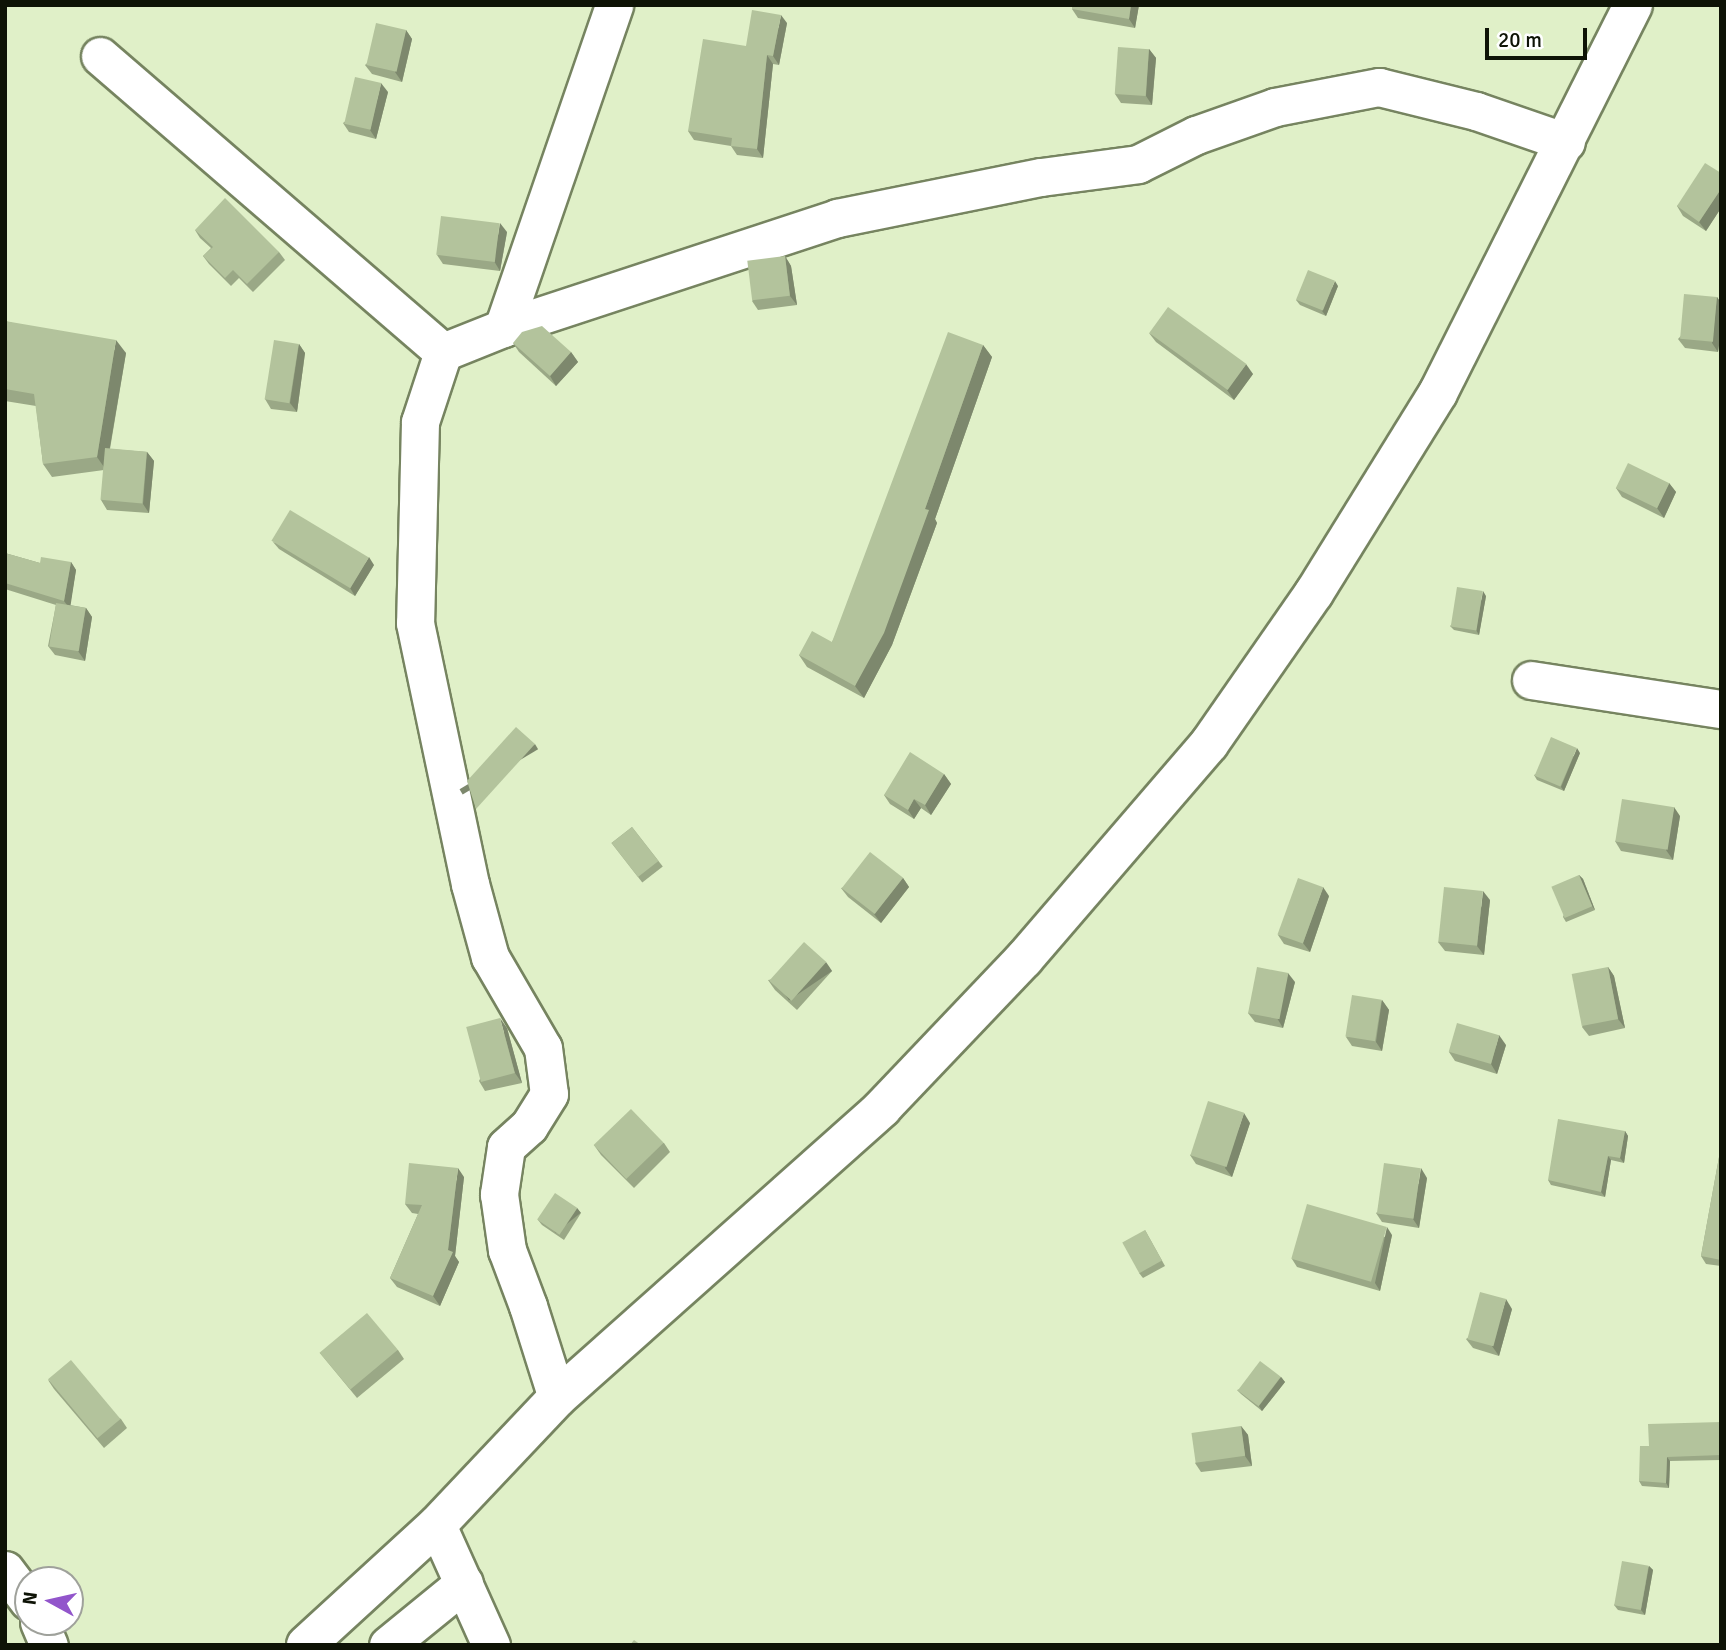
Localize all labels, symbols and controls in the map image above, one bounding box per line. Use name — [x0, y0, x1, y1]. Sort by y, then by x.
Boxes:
scale bar — [1488, 14, 1590, 58]
text: 20 m — [1498, 27, 1542, 53]
north arrow — [14, 1566, 84, 1636]
text: N — [17, 1590, 43, 1607]

